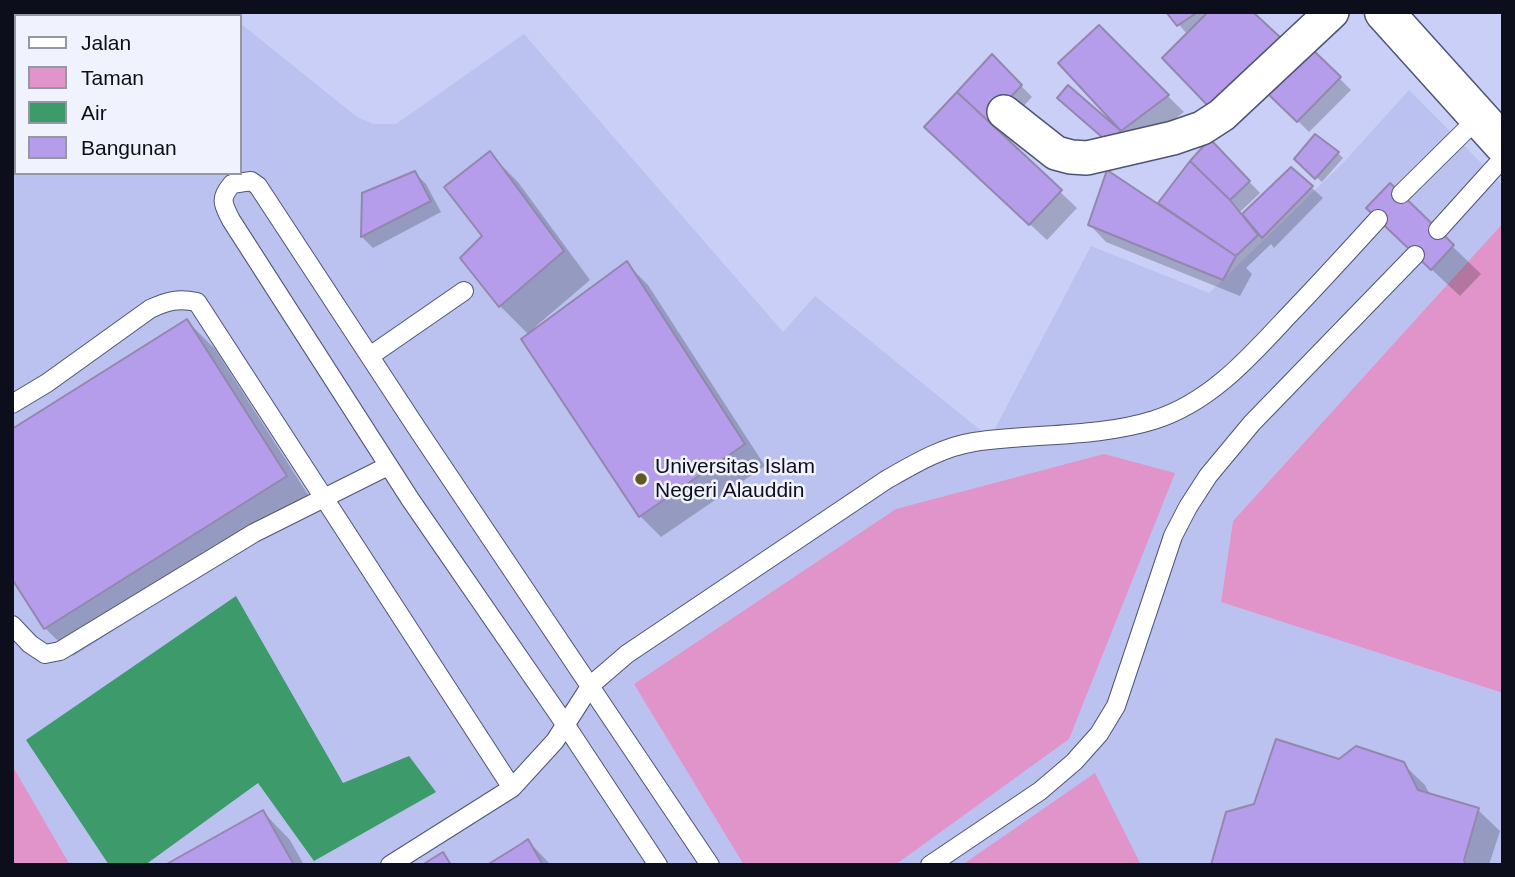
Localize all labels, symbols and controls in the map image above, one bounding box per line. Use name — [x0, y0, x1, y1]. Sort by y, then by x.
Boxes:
legend — [14, 14, 242, 175]
text: Jalan — [81, 31, 131, 54]
text: Taman — [81, 66, 144, 89]
text: Air — [81, 101, 107, 124]
text: Bangunan — [81, 136, 177, 159]
place label: Universitas Islam Negeri Alauddin — [655, 454, 815, 504]
marker: Universitas Islam Negeri Alauddin — [633, 471, 649, 487]

